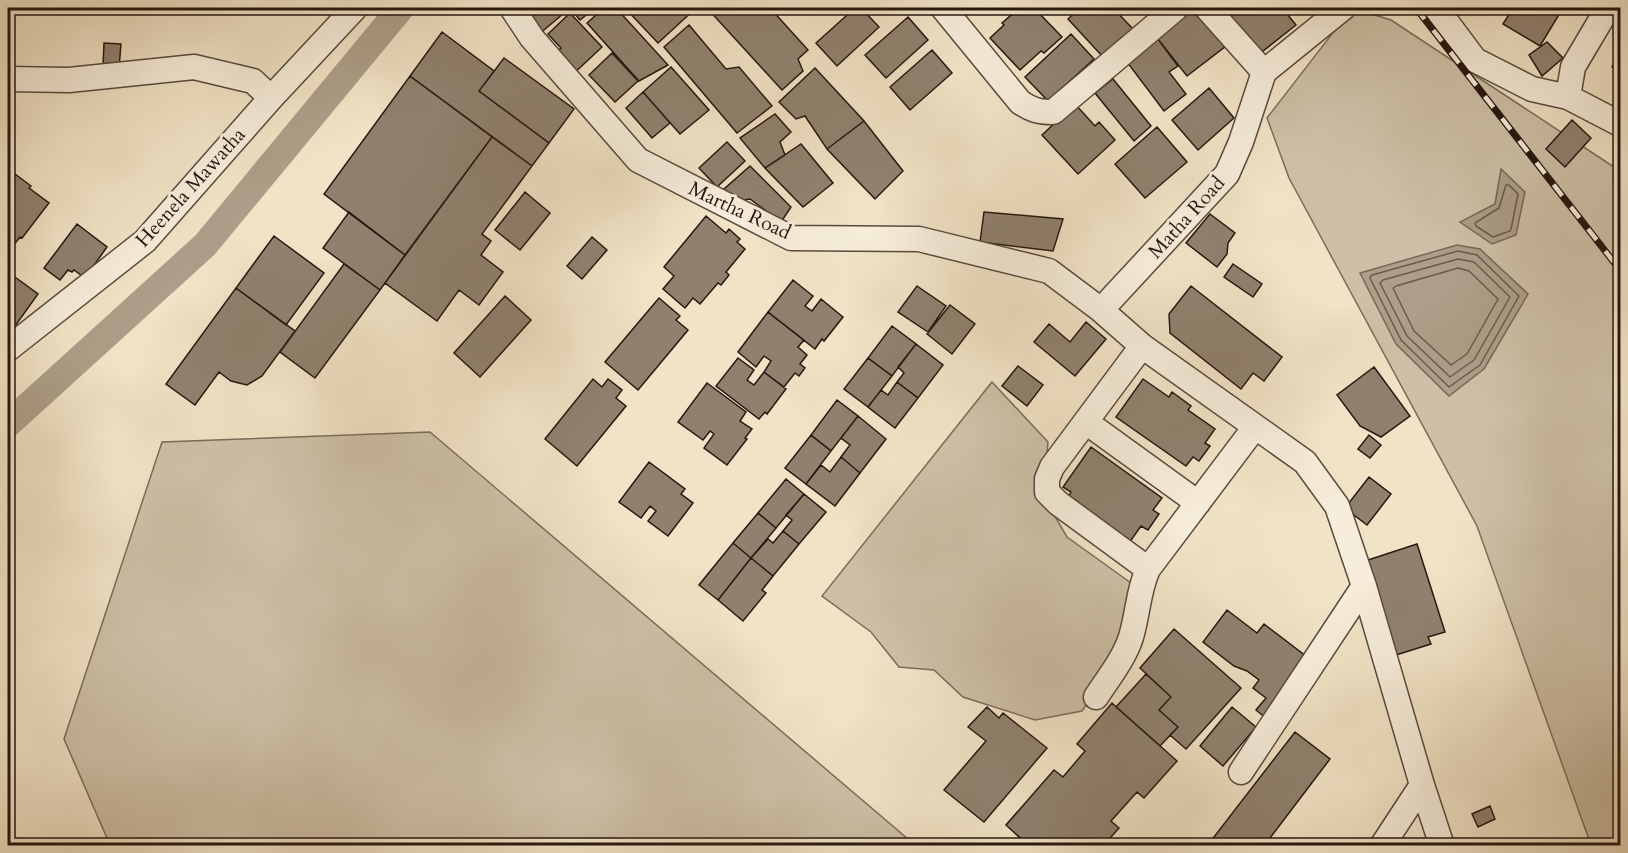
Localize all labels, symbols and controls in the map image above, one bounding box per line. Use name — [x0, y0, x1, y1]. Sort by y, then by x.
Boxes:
street label: Heenela Mawatha — [129, 121, 252, 253]
street label: Matha Road — [1142, 170, 1231, 265]
street label: Martha Road — [684, 175, 796, 246]

